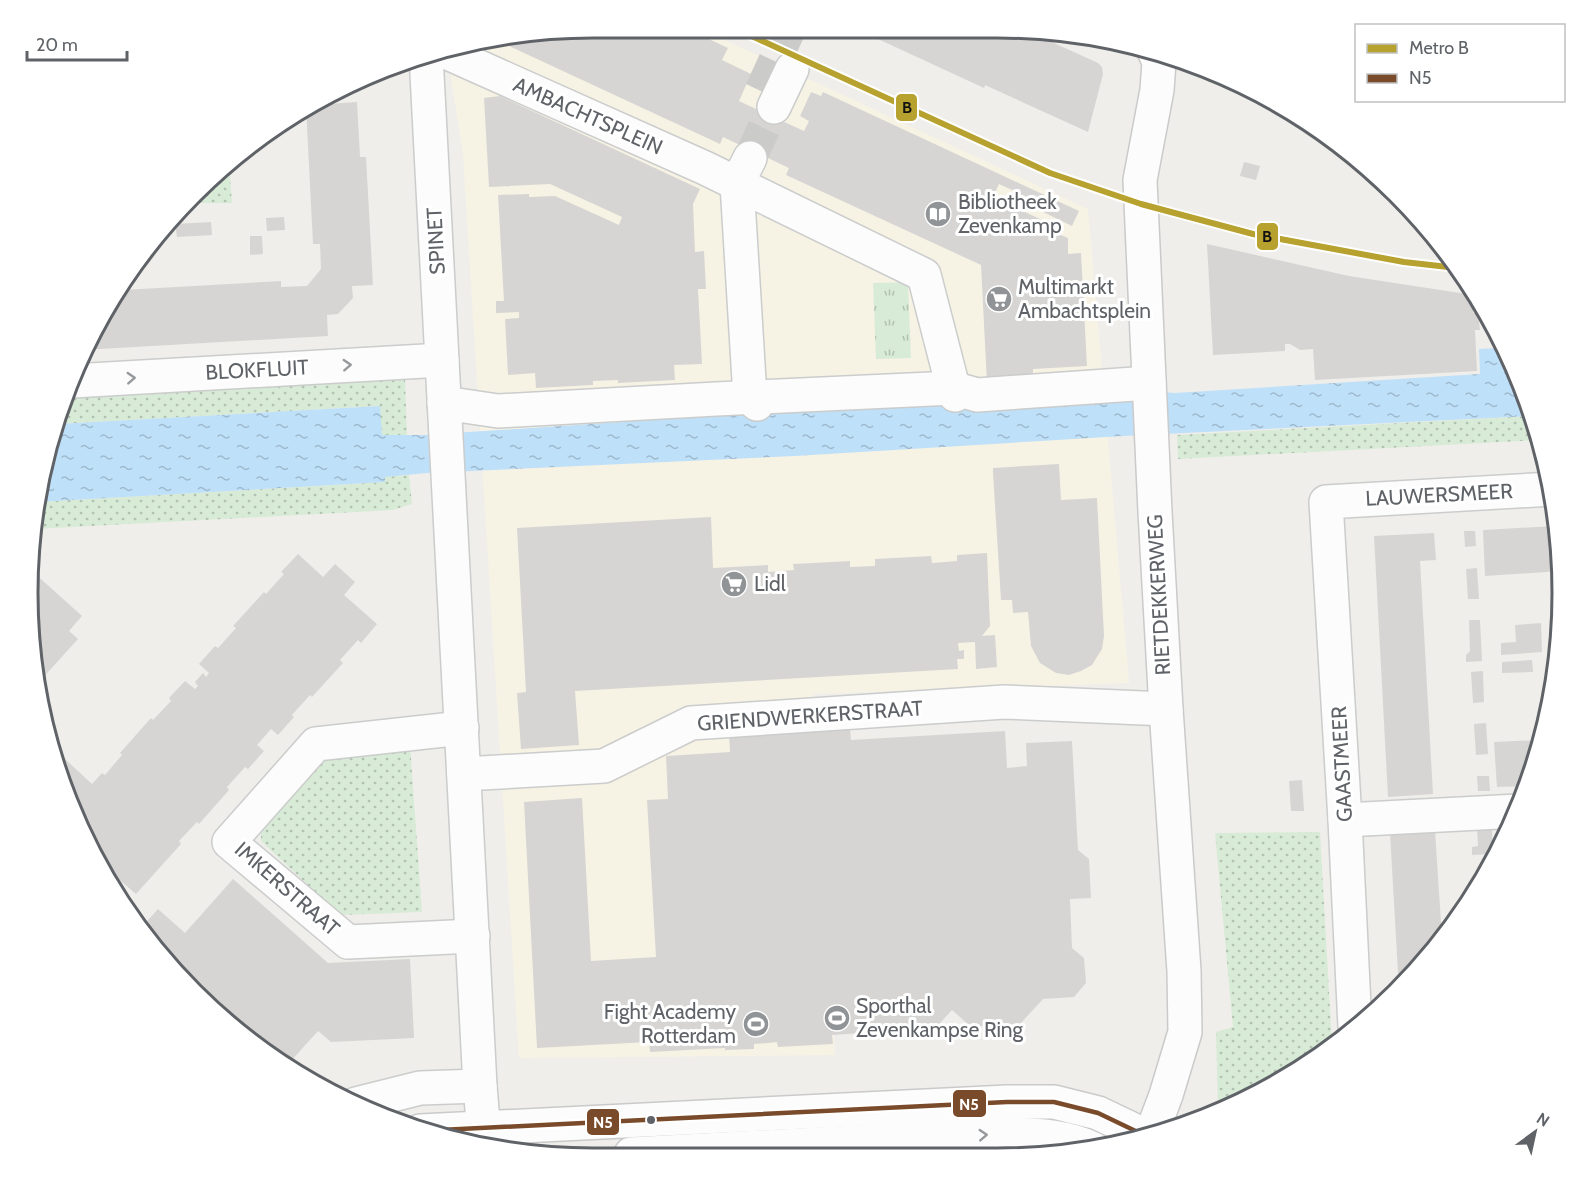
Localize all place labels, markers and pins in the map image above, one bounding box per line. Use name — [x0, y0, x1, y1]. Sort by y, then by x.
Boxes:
place label: Bibliotheek Zevenkamp — [958, 189, 1062, 238]
library icon: Bibliotheek Zevenkamp — [923, 199, 953, 229]
place label: Multimarkt Ambachtsplein — [1018, 274, 1151, 323]
supermarket icon: Multimarkt Ambachtsplein — [984, 284, 1014, 314]
supermarket icon: Lidl — [719, 569, 749, 599]
place label: Lidl — [754, 571, 786, 596]
place label: Sporthal Zevenkampse Ring — [856, 993, 1024, 1042]
place label: Fight Academy Rotterdam — [604, 999, 736, 1048]
sports icon: Sporthal Zevenkampse Ring — [822, 1003, 852, 1033]
sports icon: Fight Academy Rotterdam — [741, 1009, 771, 1039]
unlabelled marker — [645, 1114, 657, 1126]

